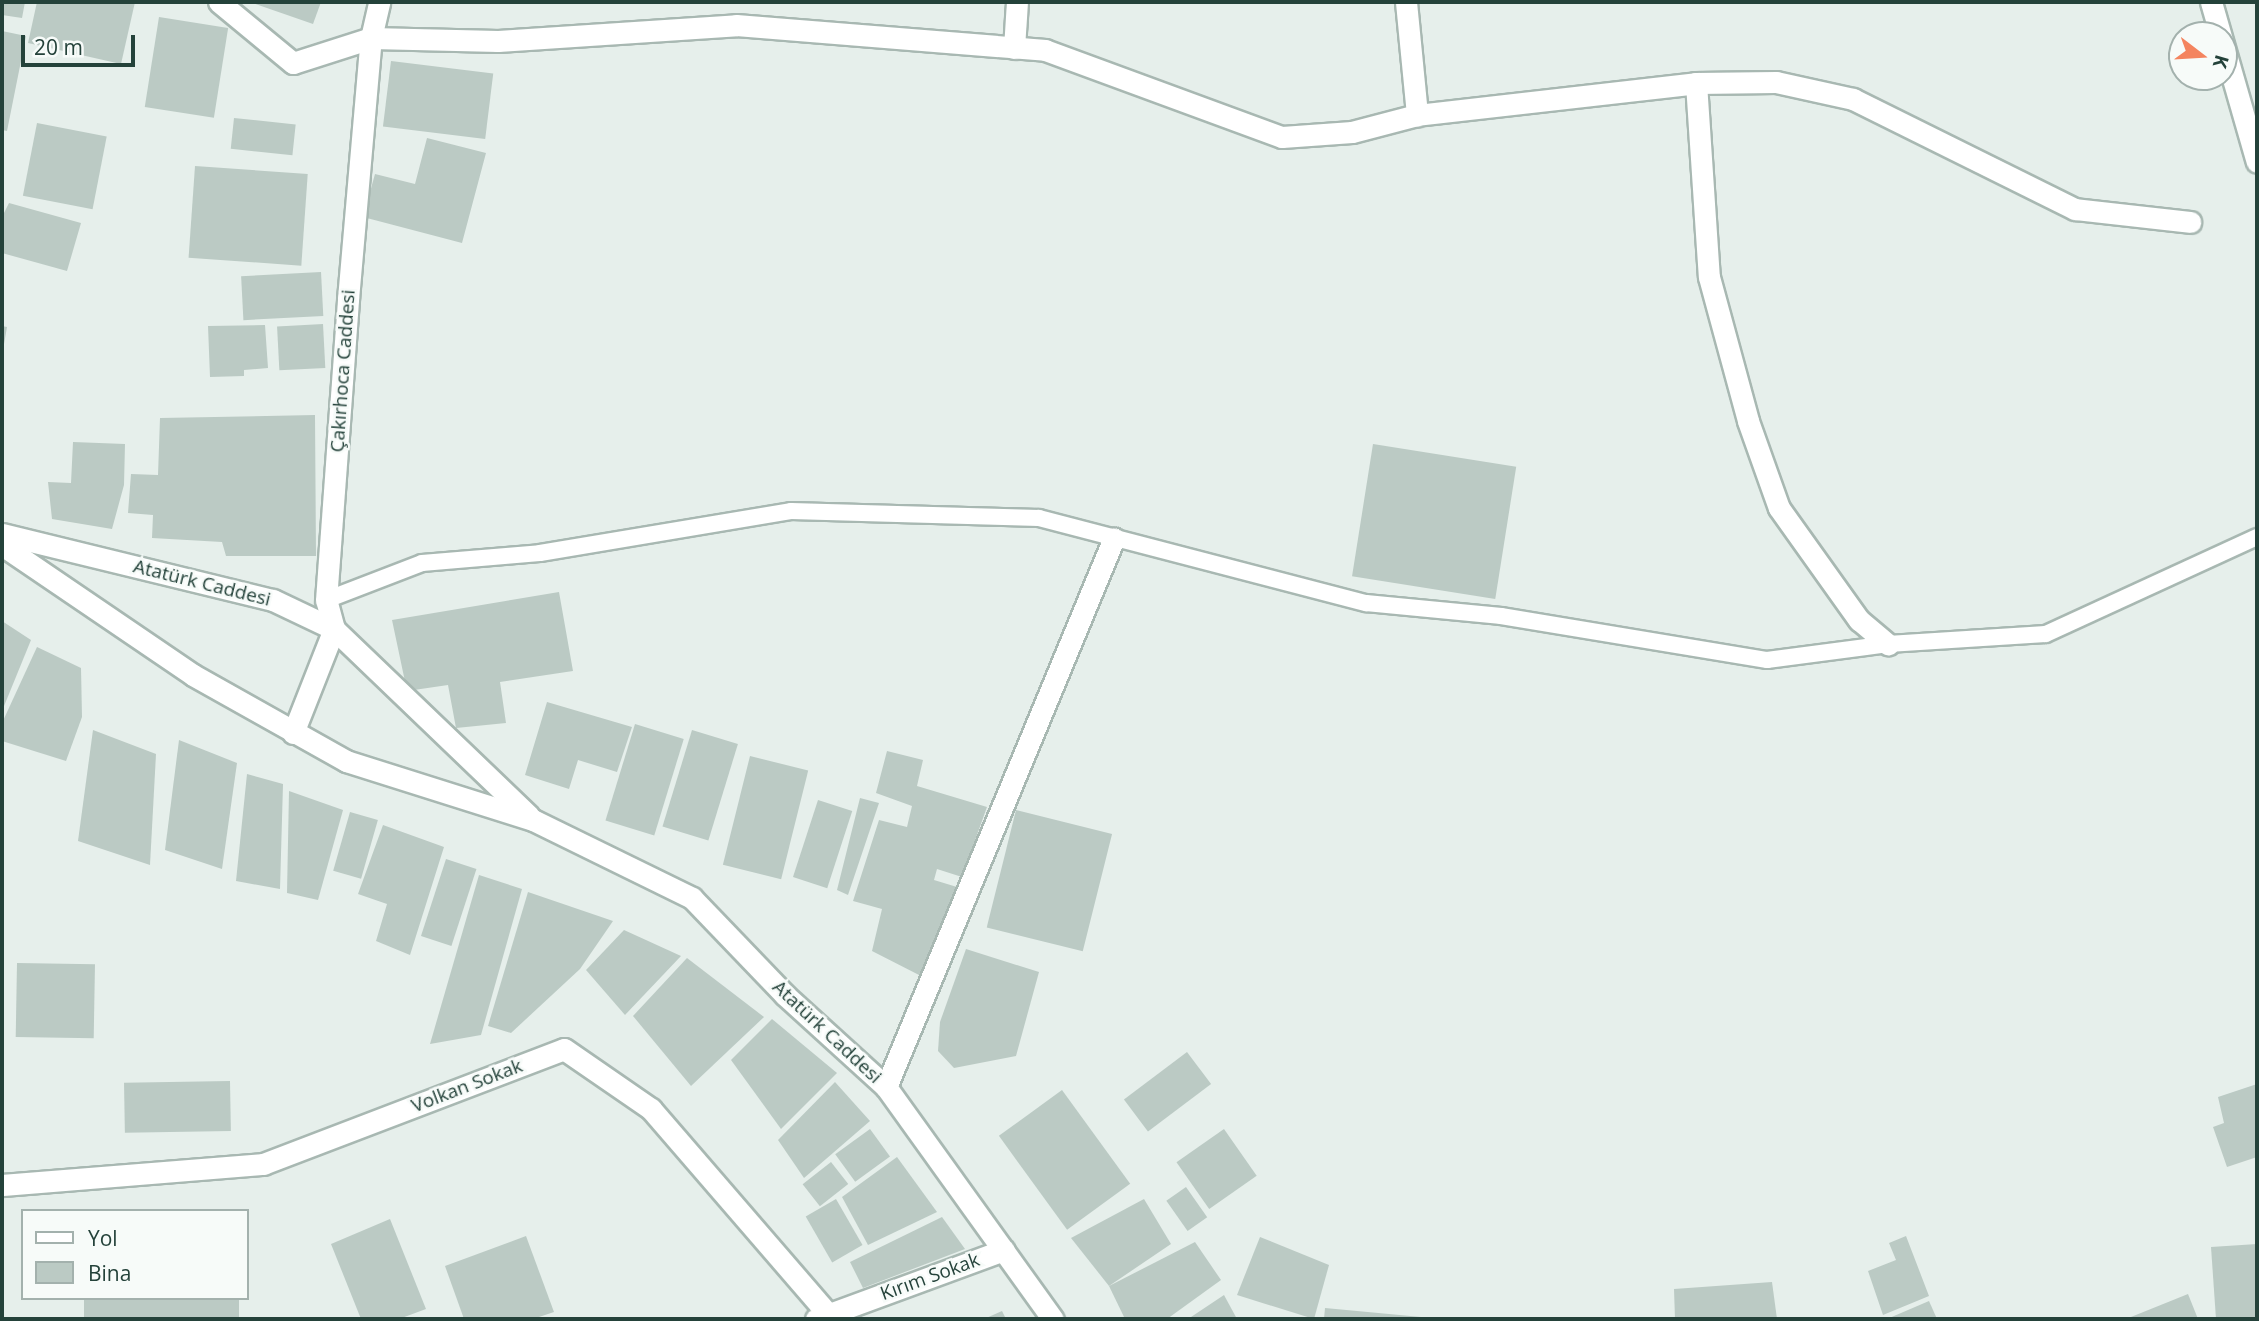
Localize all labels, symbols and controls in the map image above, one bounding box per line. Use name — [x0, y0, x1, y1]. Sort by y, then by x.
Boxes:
scale bar — [24, 21, 138, 65]
north arrow — [2168, 21, 2238, 91]
text: 20 m — [34, 33, 83, 61]
text: K — [2207, 52, 2235, 71]
street label: Çakırhoca Caddesi — [326, 289, 360, 453]
street label: Atatürk Caddesi — [131, 555, 273, 611]
street label: Atatürk Caddesi — [768, 976, 886, 1088]
street label: Volkan Sokak — [408, 1054, 526, 1118]
legend — [21, 1209, 248, 1300]
text: Yol — [88, 1224, 118, 1252]
street label: Kırım Sokak — [877, 1249, 983, 1305]
text: Bina — [88, 1259, 131, 1287]

